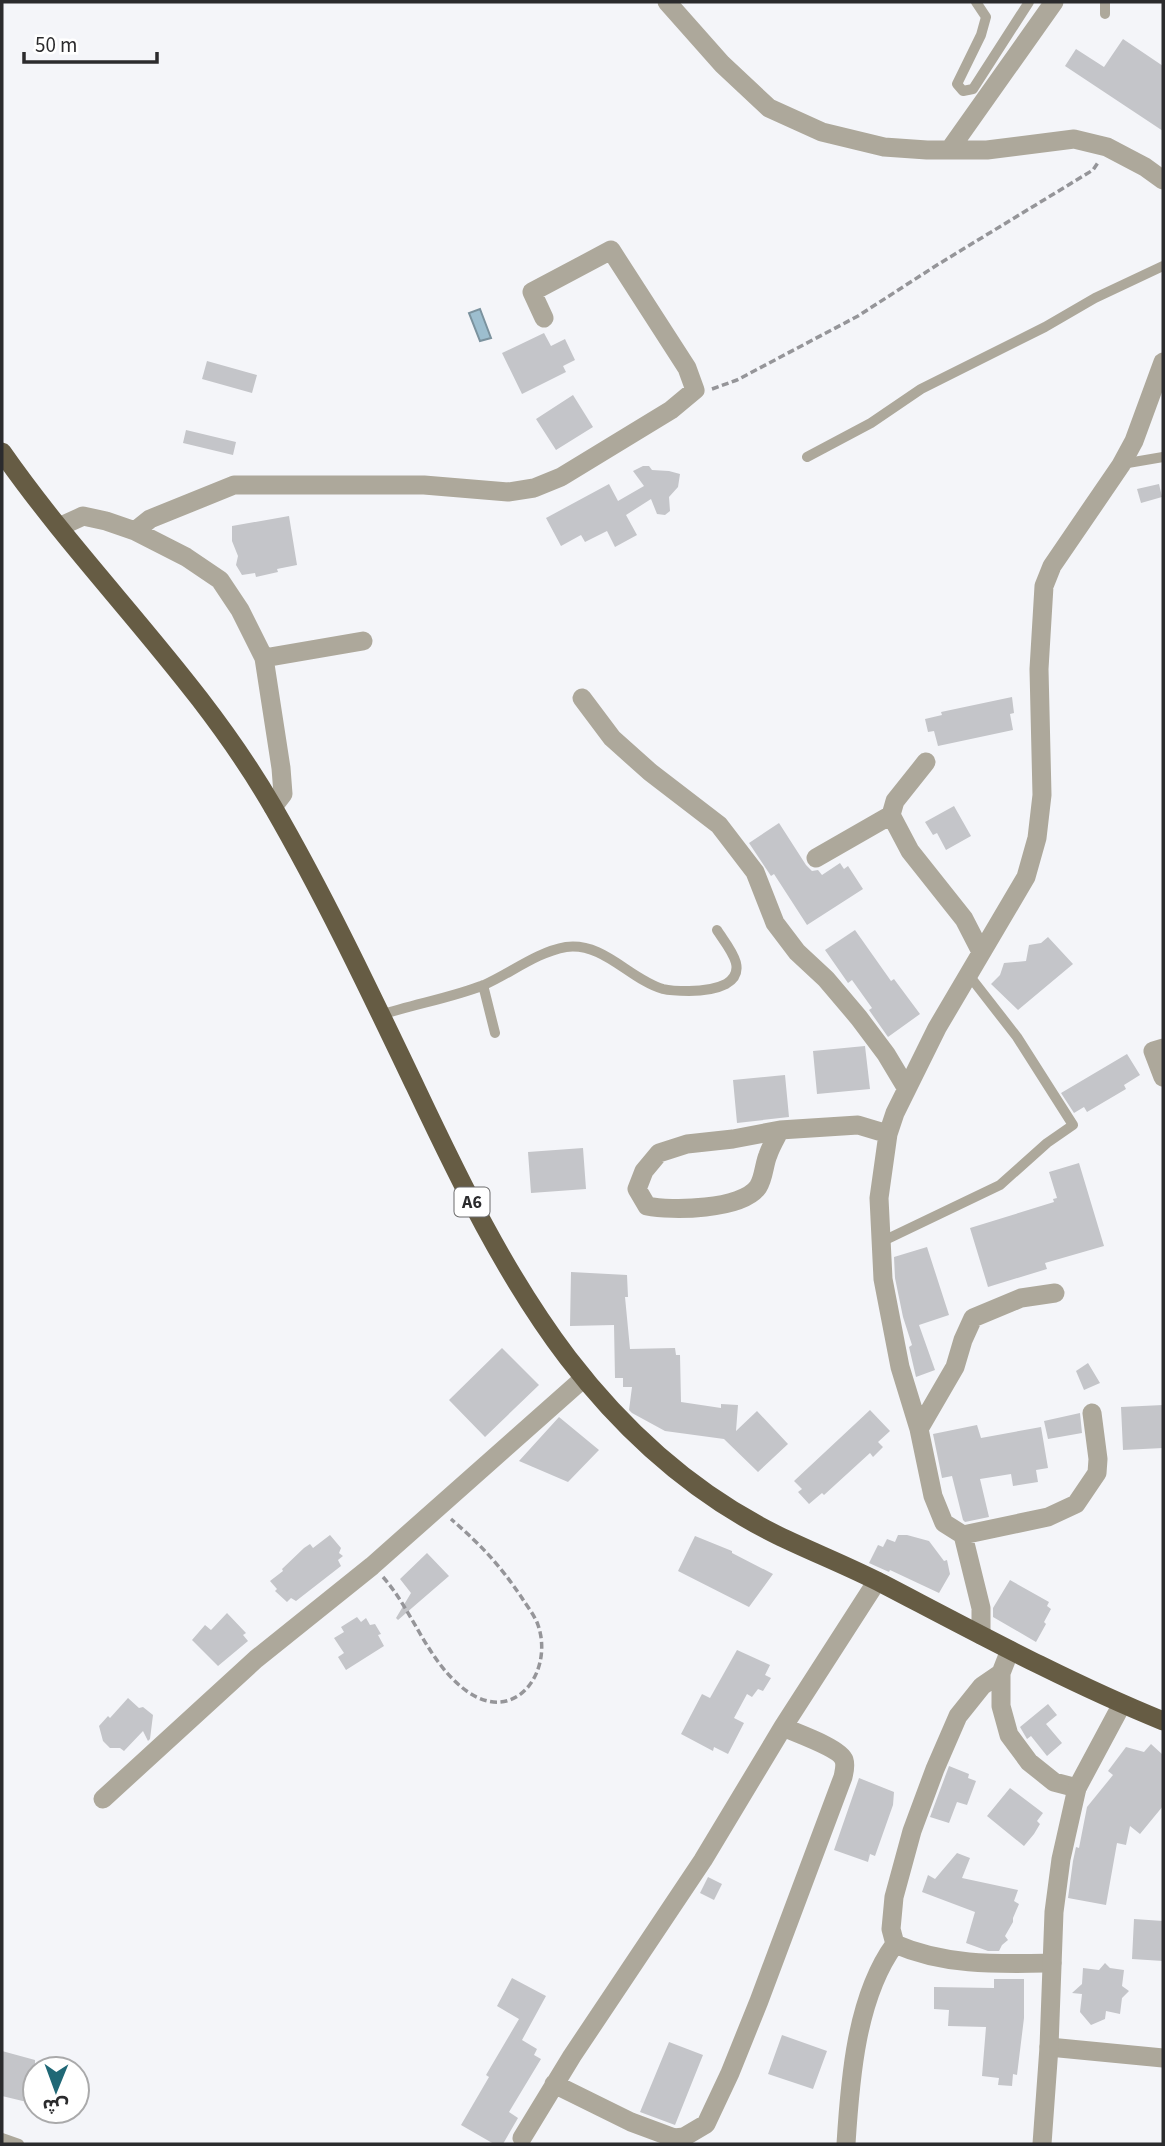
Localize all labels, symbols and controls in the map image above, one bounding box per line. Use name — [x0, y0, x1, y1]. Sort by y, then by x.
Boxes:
scale bar — [24, 21, 158, 65]
text: 50 m — [35, 30, 77, 60]
road number: A6 — [454, 1188, 490, 1217]
north arrow — [21, 2055, 91, 2125]
text: ش — [42, 2092, 69, 2119]

